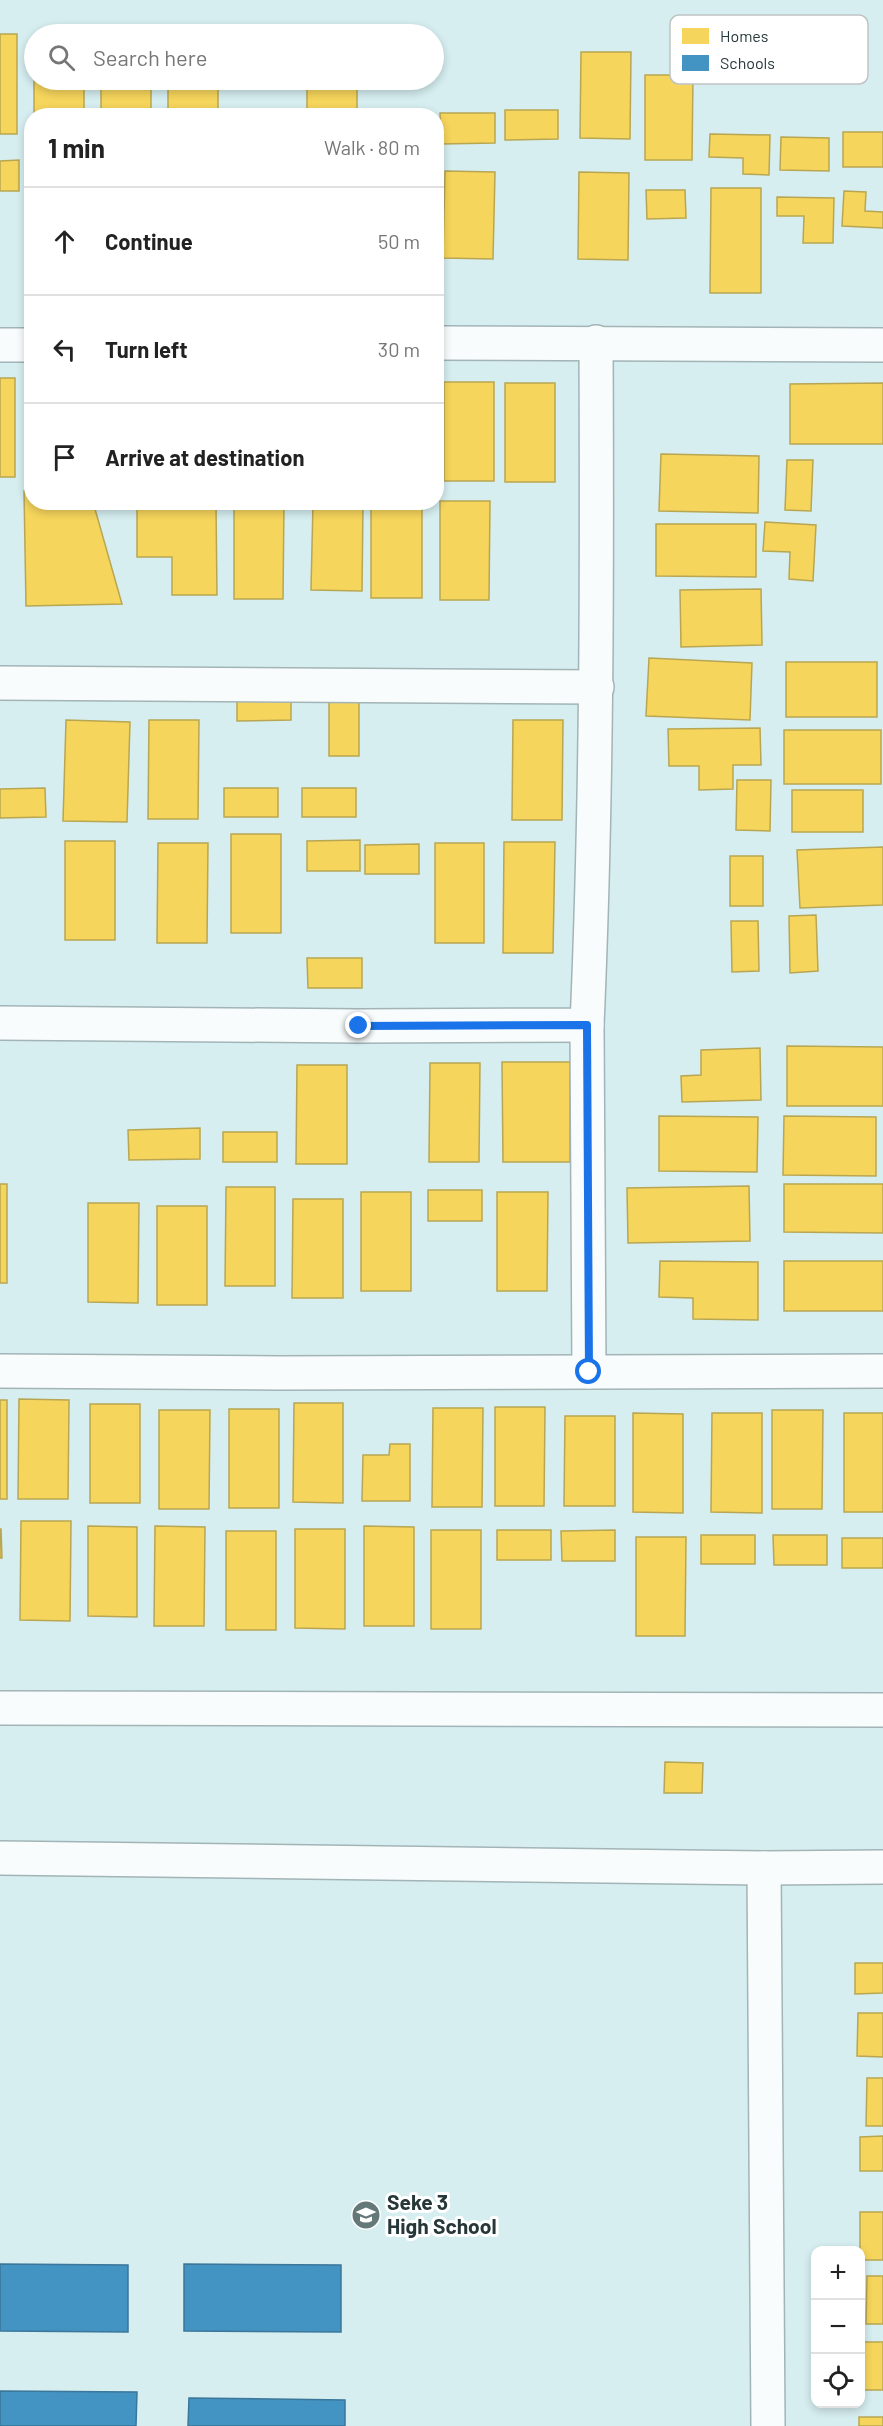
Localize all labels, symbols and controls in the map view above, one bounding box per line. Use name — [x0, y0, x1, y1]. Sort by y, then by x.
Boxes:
legend — [670, 15, 868, 84]
search box — [24, 24, 444, 90]
text: Homes — [720, 26, 768, 45]
icon: search — [45, 41, 78, 74]
text: Search here — [93, 44, 207, 70]
text: Schools — [720, 53, 775, 72]
text: 1 min — [48, 132, 105, 163]
text: Walk · 80 m — [324, 135, 420, 159]
icon: ahead — [48, 225, 81, 258]
text: Continue — [105, 228, 193, 254]
text: 50 m — [378, 229, 420, 253]
icon: left — [48, 333, 81, 366]
text: Turn left — [105, 336, 188, 362]
text: 30 m — [378, 337, 420, 361]
icon: arrive — [48, 441, 81, 474]
text: Arrive at destination — [105, 444, 304, 470]
route end — [345, 1012, 371, 1038]
route start — [575, 1358, 601, 1384]
place label: Seke 3 High School — [387, 2189, 497, 2238]
school or university icon: Seke 3 High School — [350, 2199, 382, 2231]
map controls — [811, 2246, 865, 2408]
button: + — [811, 2246, 865, 2300]
button: − — [811, 2300, 865, 2354]
button: locate — [811, 2354, 865, 2408]

